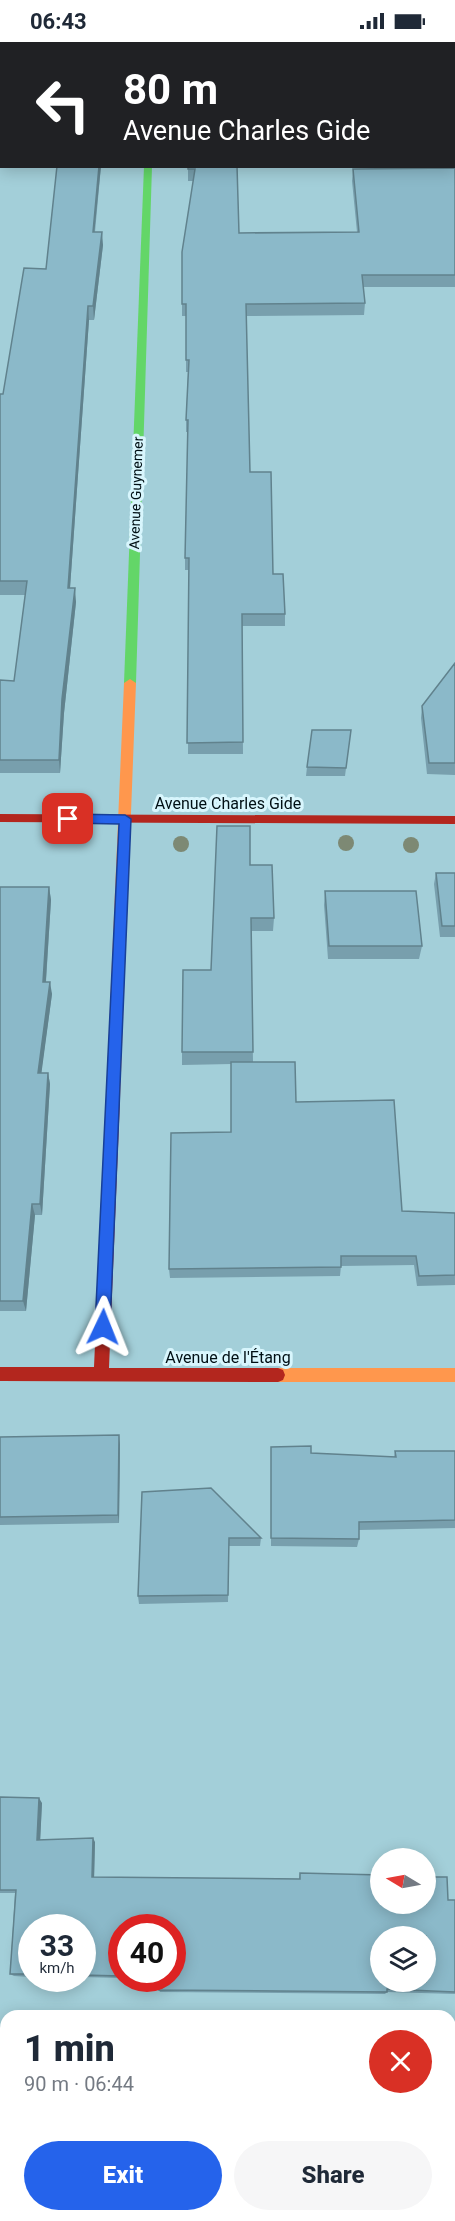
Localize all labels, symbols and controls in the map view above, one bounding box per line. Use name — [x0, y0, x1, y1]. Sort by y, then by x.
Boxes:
text: 06:43 — [30, 9, 87, 34]
text: 80 m — [123, 65, 218, 114]
icon: left — [24, 66, 102, 144]
text: Avenue Charles Gide — [123, 115, 370, 147]
street label: Avenue Guynemer — [126, 436, 146, 550]
pin — [42, 793, 93, 844]
street label: Avenue Charles Gide — [155, 794, 301, 813]
icon: arrive — [51, 802, 84, 835]
position arrow — [71, 1295, 135, 1359]
street label: Avenue de l'Étang — [165, 1348, 291, 1367]
north arrow — [370, 1848, 436, 1914]
map controls — [370, 1848, 436, 1992]
speed limit sign: 40 — [108, 1914, 186, 1992]
button: layers — [370, 1926, 436, 1992]
text: 33 — [40, 1928, 74, 1963]
text: km/h — [39, 1959, 75, 1977]
text: 1 min — [24, 2028, 115, 2070]
button: close — [369, 2030, 432, 2093]
text: 90 m · 06:44 — [24, 2072, 134, 2096]
button: Exit — [24, 2141, 222, 2210]
button: Share — [234, 2141, 432, 2210]

